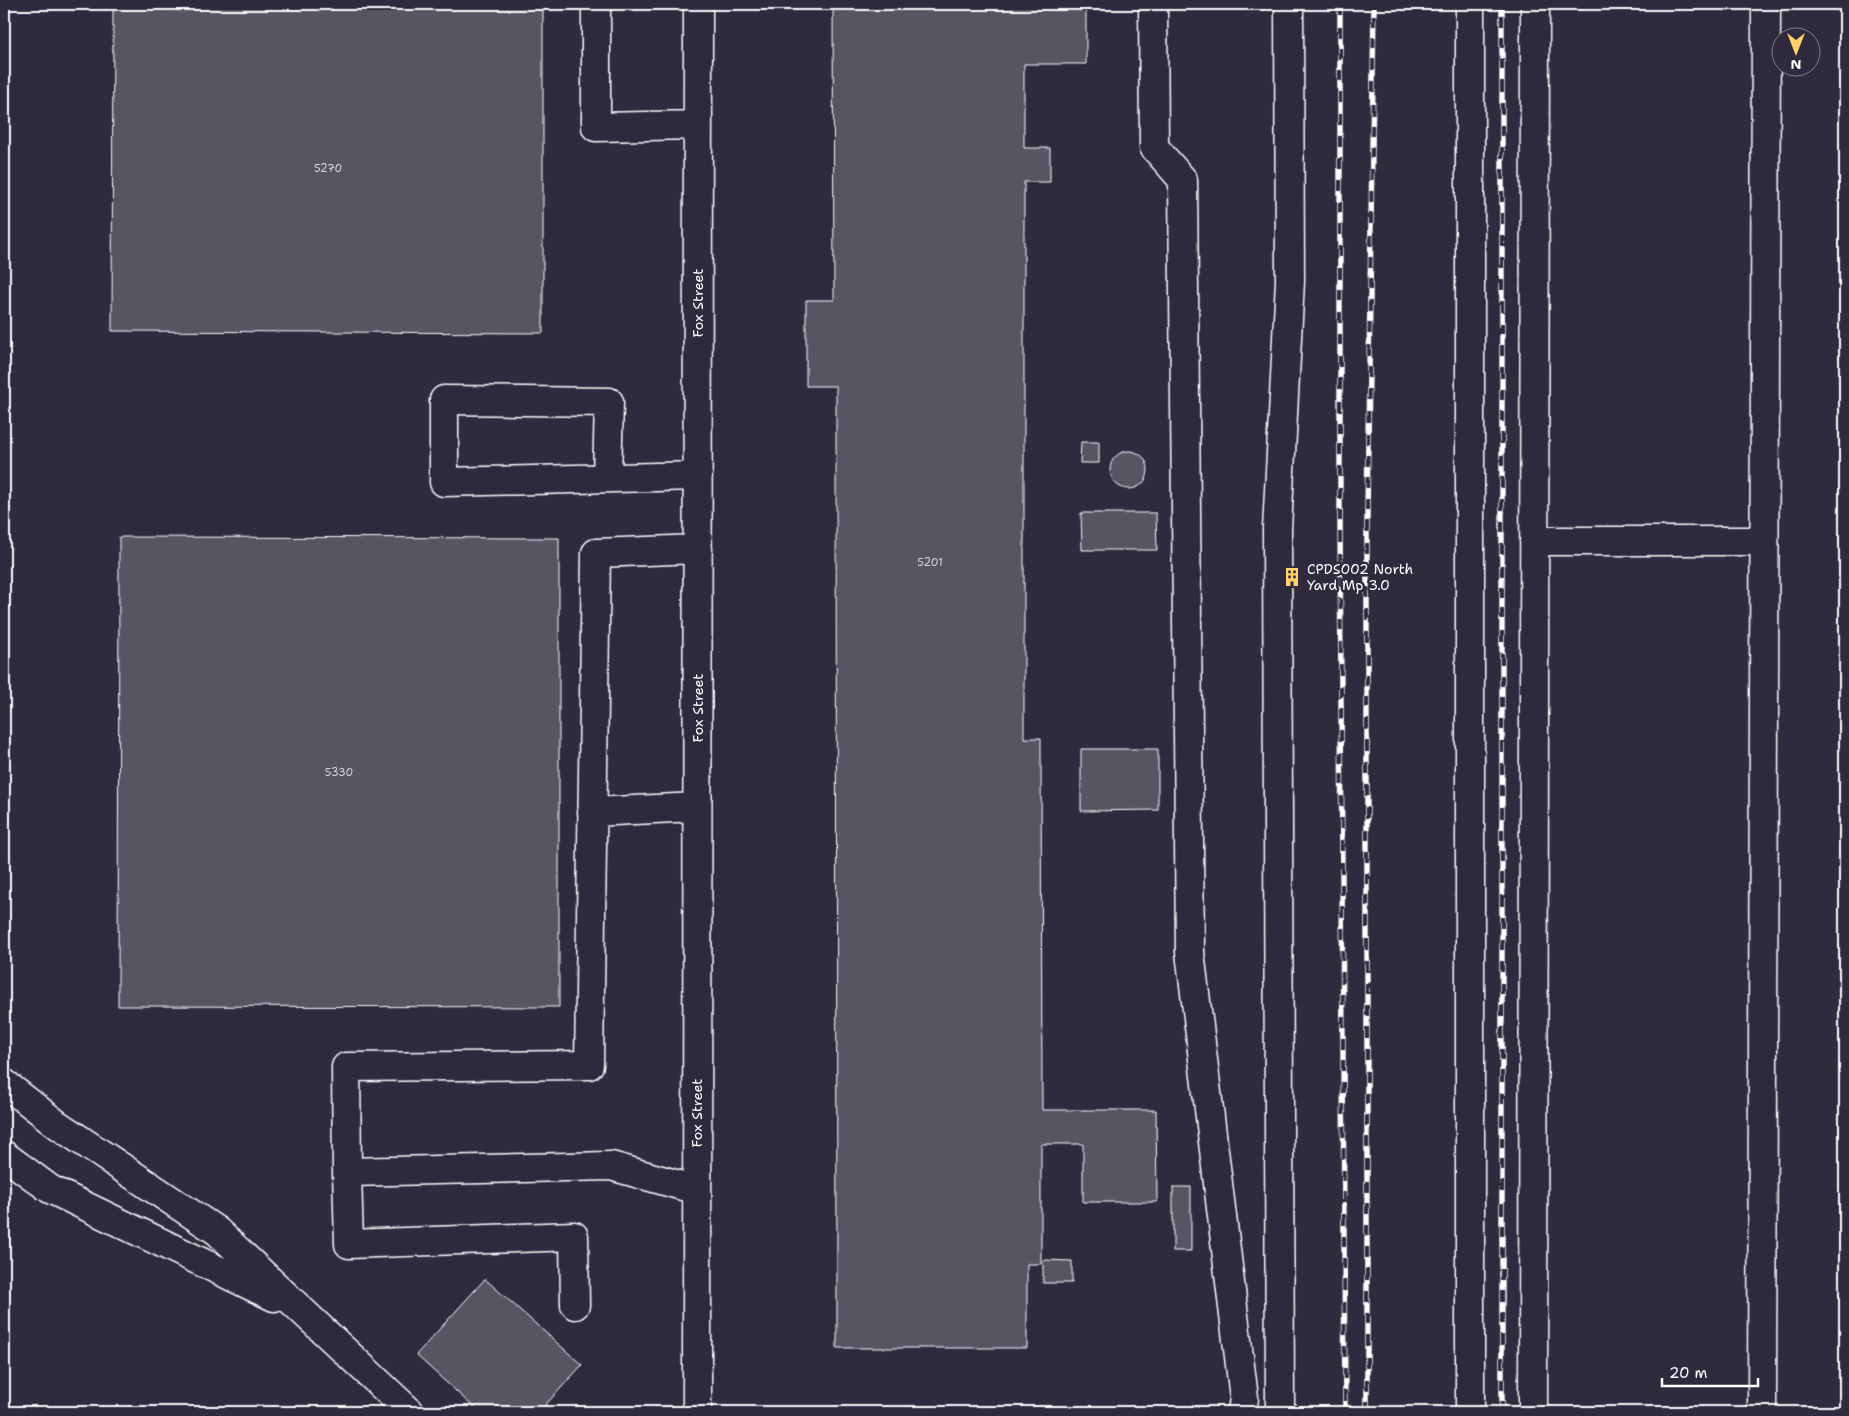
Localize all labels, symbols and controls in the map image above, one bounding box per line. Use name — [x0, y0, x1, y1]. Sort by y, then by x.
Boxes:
north arrow — [1772, 28, 1822, 78]
text: N — [1790, 56, 1802, 74]
house number: 5270 — [314, 161, 342, 176]
street label: Fox Street — [689, 269, 707, 337]
house number: 5201 — [917, 555, 943, 570]
place label: CPDS002 North Yard Mp 3.0 — [1307, 560, 1413, 594]
building icon: CPDS002 North Yard Mp 3.0 — [1281, 566, 1303, 588]
street label: Fox Street — [689, 674, 707, 742]
house number: 5330 — [325, 765, 353, 780]
street label: Fox Street — [688, 1079, 706, 1147]
scale bar — [1662, 1356, 1758, 1388]
text: 20 m — [1669, 1363, 1708, 1383]

